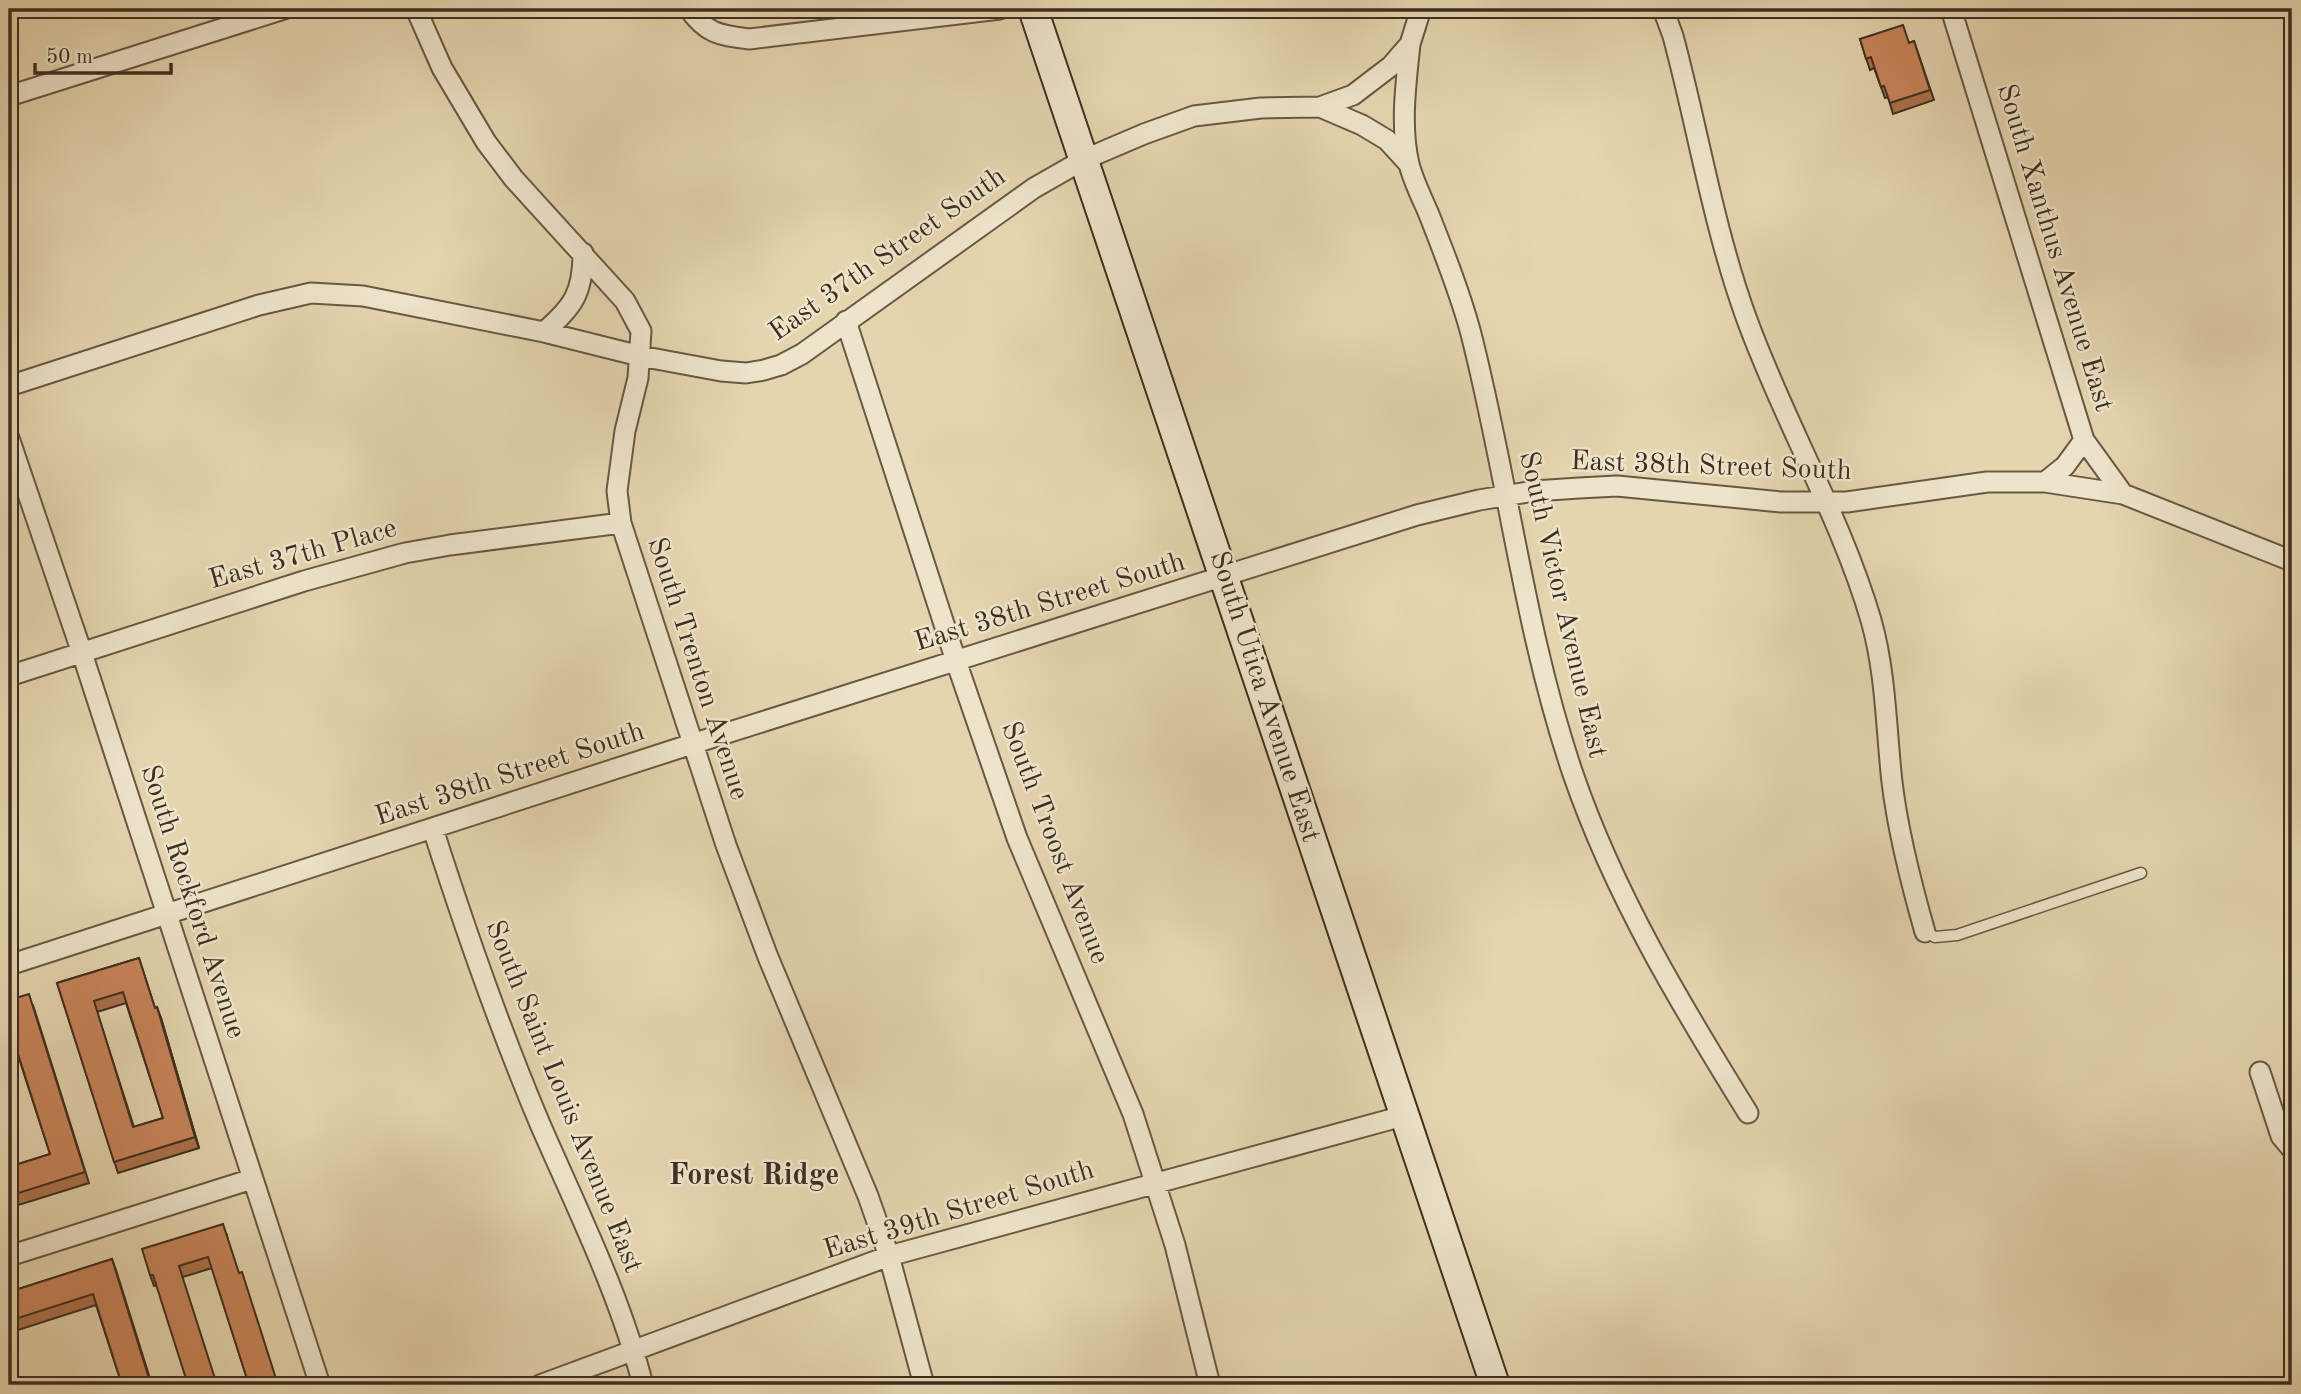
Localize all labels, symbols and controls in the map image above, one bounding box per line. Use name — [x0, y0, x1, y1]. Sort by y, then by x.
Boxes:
scale bar — [35, 32, 172, 76]
text: 50 m — [46, 47, 93, 68]
street label: South Xanthus Avenue East — [1991, 81, 2117, 415]
street label: East 37th Street South — [765, 163, 1011, 347]
street label: East 38th Street South — [1570, 448, 1852, 486]
street label: South Victor Avenue East — [1513, 449, 1611, 761]
street label: East 37th Place — [206, 515, 400, 595]
street label: South Trenton Avenue — [641, 534, 753, 804]
street label: East 38th Street South — [911, 548, 1189, 658]
street label: South Utica Avenue East — [1204, 548, 1324, 846]
street label: East 38th Street South — [372, 718, 648, 832]
street label: South Troost Avenue — [995, 718, 1113, 968]
street label: South Rockford Avenue — [135, 762, 249, 1042]
street label: South Saint Louis Avenue East — [479, 917, 647, 1277]
street label: East 39th Street South — [820, 1156, 1098, 1266]
district label: Forest Ridge — [669, 1161, 840, 1191]

